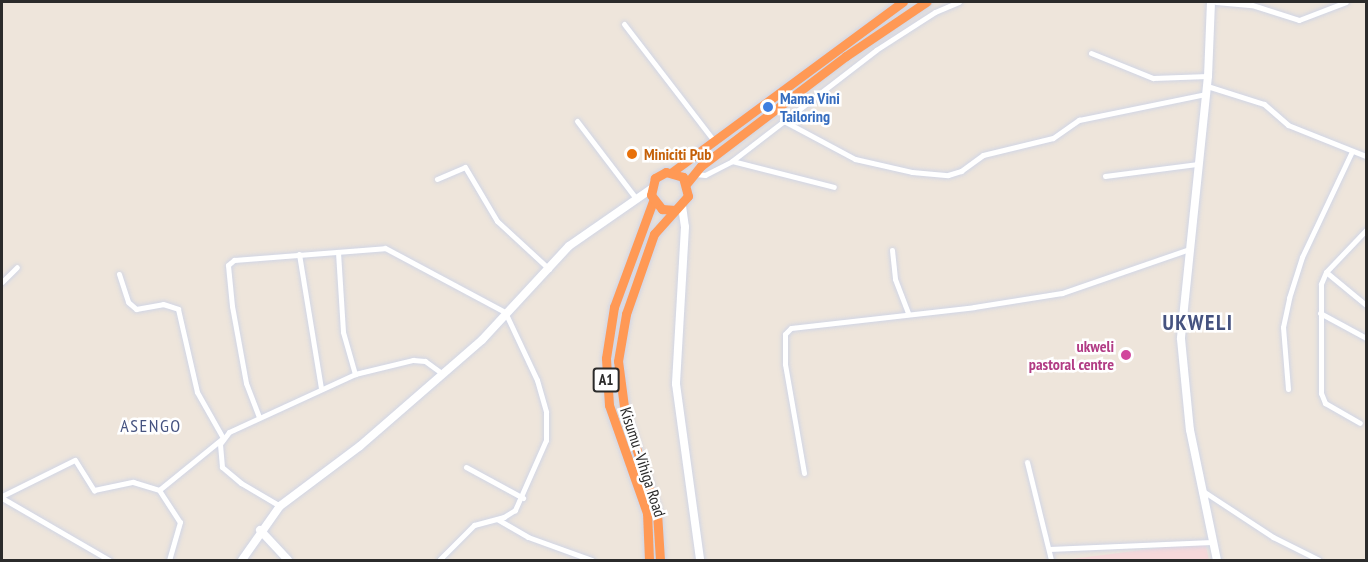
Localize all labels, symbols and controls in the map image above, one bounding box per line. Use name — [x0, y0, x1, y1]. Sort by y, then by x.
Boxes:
place label: Mama Vini Tailoring — [780, 88, 840, 126]
marker: Mama Vini Tailoring — [761, 100, 775, 114]
place label: Miniciti Pub — [644, 144, 711, 164]
marker: Miniciti Pub — [625, 147, 639, 161]
district label: UKWELI — [1163, 310, 1233, 336]
place label: ukweli pastoral centre — [1029, 336, 1114, 374]
marker: ukweli pastoral centre — [1119, 348, 1133, 362]
road number: A1 — [592, 368, 620, 392]
street label: Kisumu -Vihiga Road — [616, 405, 670, 519]
district label: ASENGO — [120, 415, 182, 437]

